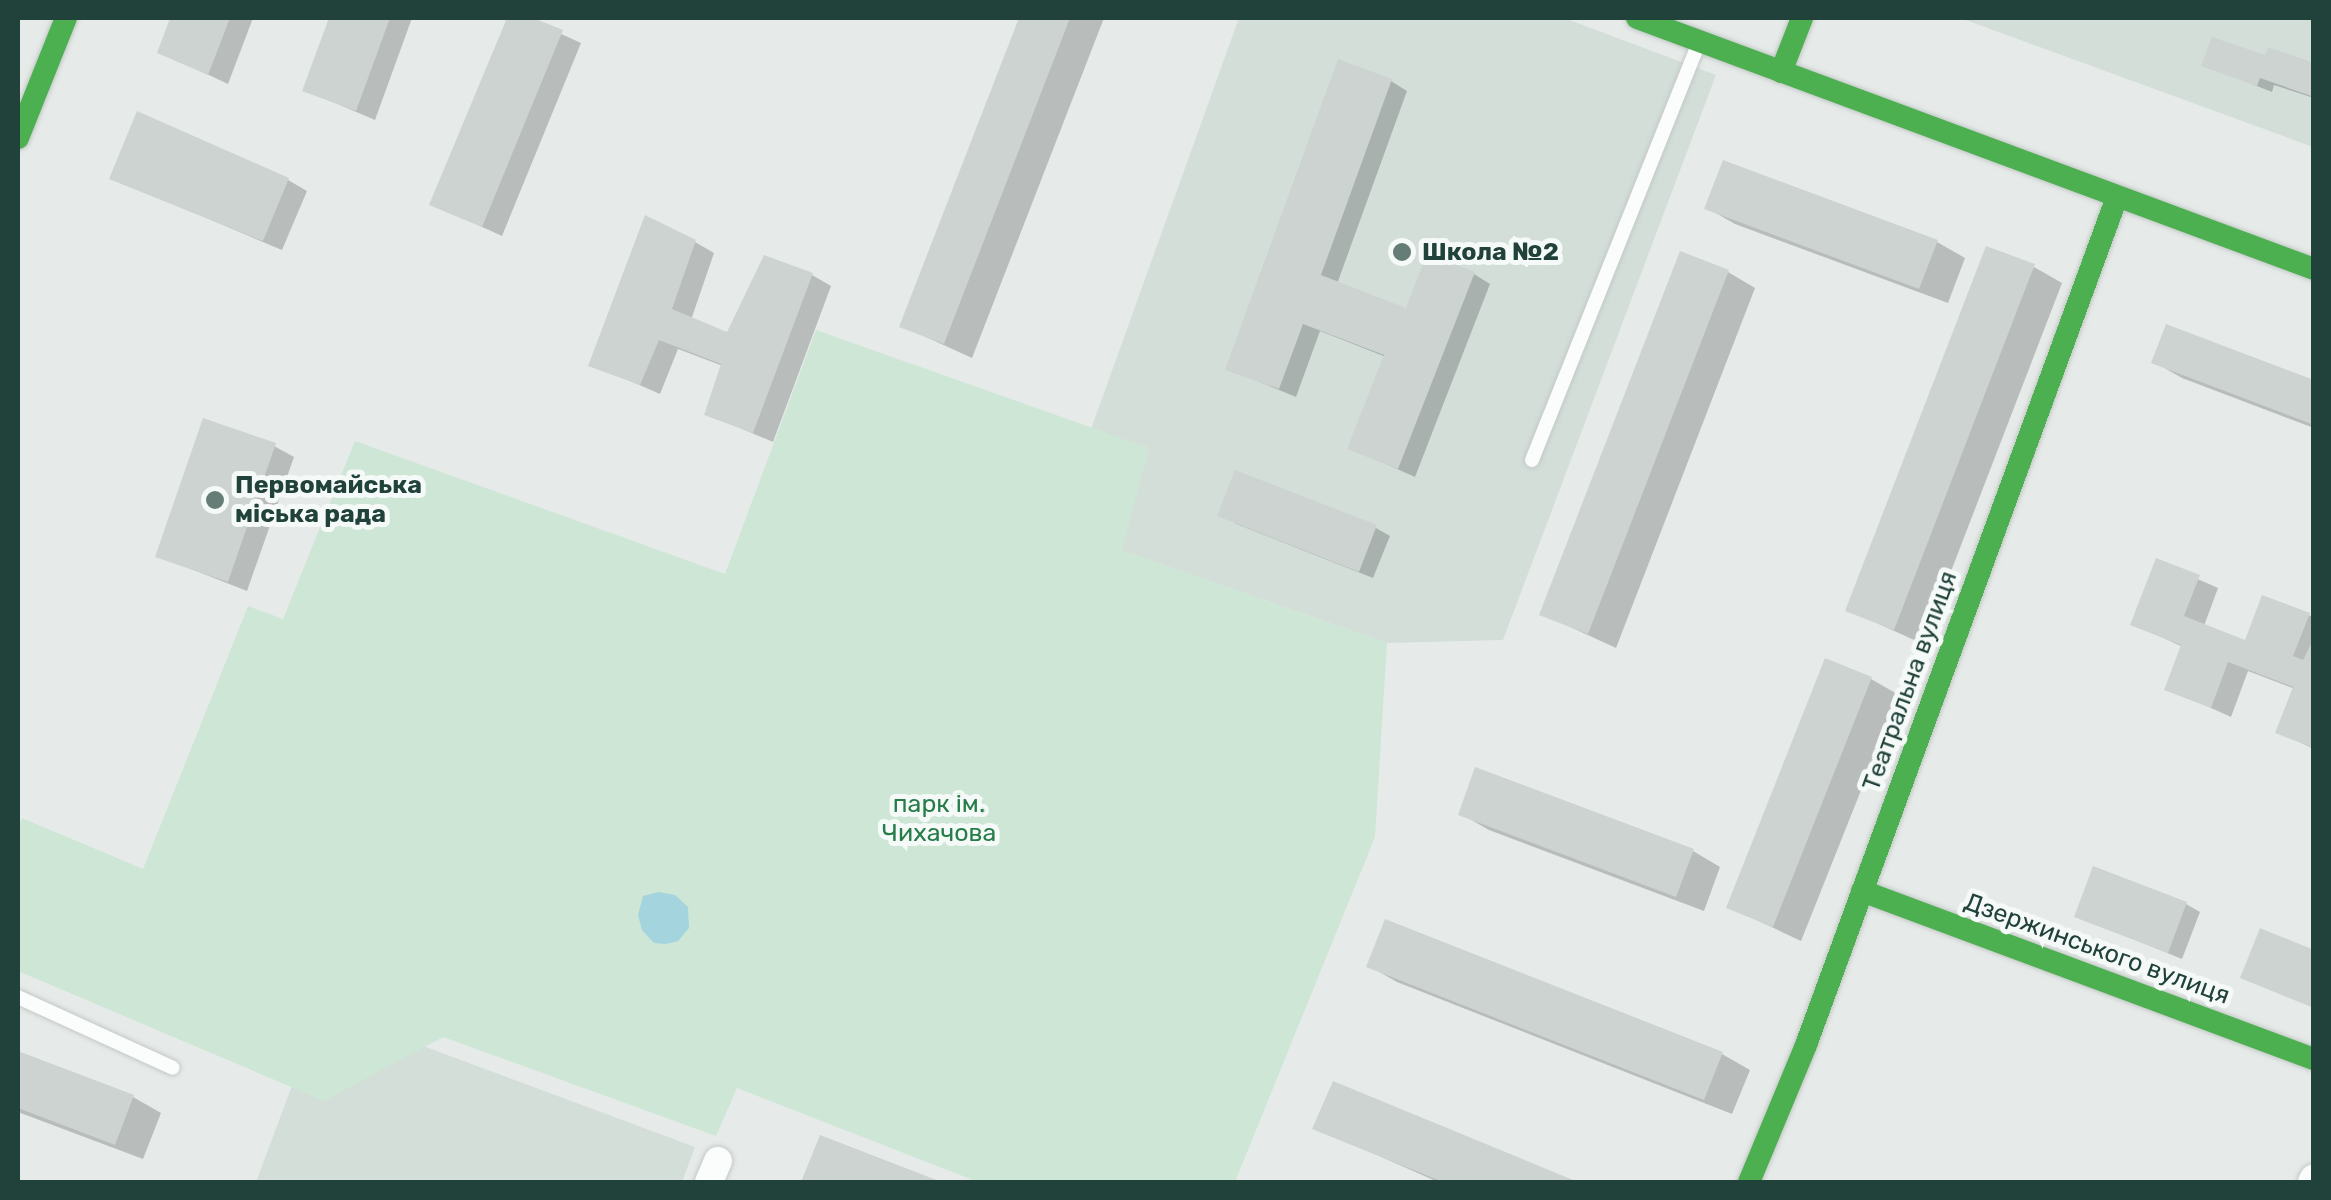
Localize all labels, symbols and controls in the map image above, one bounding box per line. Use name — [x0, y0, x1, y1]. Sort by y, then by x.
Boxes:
place label: Школа №2 — [1422, 237, 1559, 267]
marker: Школа №2 — [1391, 241, 1413, 263]
place label: Первомайська міська рада — [235, 471, 422, 530]
marker: Первомайська міська рада — [204, 489, 226, 511]
street label: Театральна вулиця — [1856, 567, 1964, 795]
park label: парк ім. Чихачова — [882, 790, 996, 849]
street label: Дзержинського вулиця — [1960, 887, 2234, 1011]

